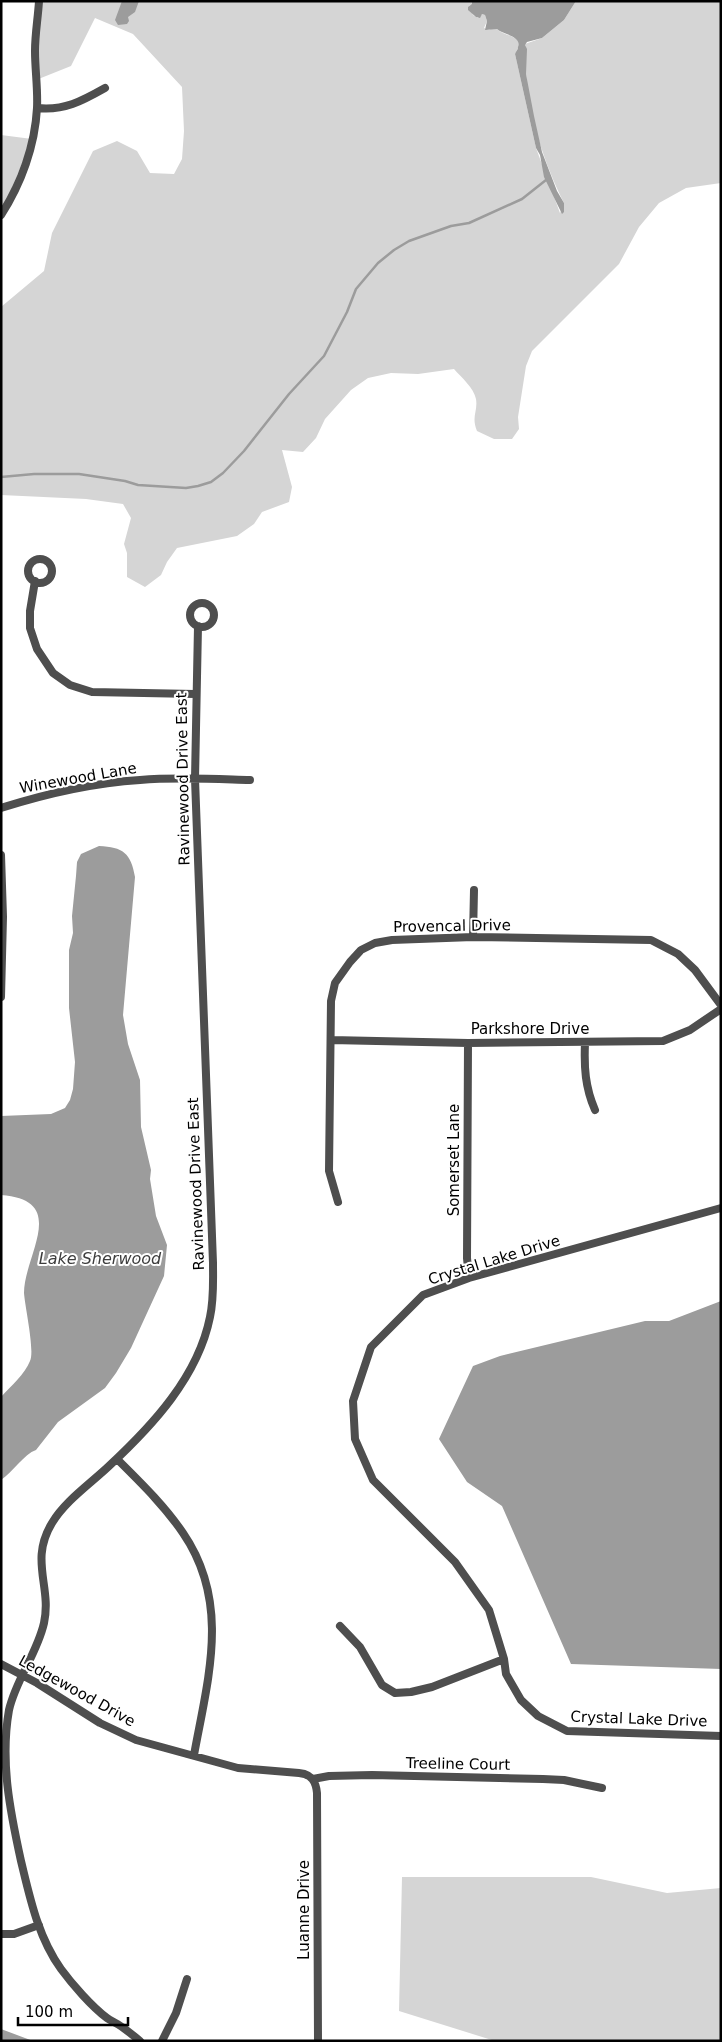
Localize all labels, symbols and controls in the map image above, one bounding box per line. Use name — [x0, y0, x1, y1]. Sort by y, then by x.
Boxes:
street label: Ravinewood Drive East — [172, 692, 194, 866]
street label: Winewood Lane — [18, 759, 138, 797]
street label: Provencal Drive — [393, 916, 511, 936]
street label: Parkshore Drive — [471, 1020, 589, 1038]
street label: Ravinewood Drive East — [184, 1097, 208, 1271]
street label: Somerset Lane — [445, 1104, 463, 1216]
street label: Crystal Lake Drive — [426, 1231, 562, 1289]
water label: Lake Sherwood — [39, 1249, 162, 1268]
street label: Ledgewood Drive — [16, 1651, 138, 1731]
street label: Crystal Lake Drive — [570, 1708, 708, 1730]
street label: Treeline Court — [405, 1754, 510, 1774]
street label: Luanne Drive — [295, 1860, 313, 1960]
scale bar — [18, 1994, 128, 2026]
text: 100 m — [25, 2003, 73, 2021]

